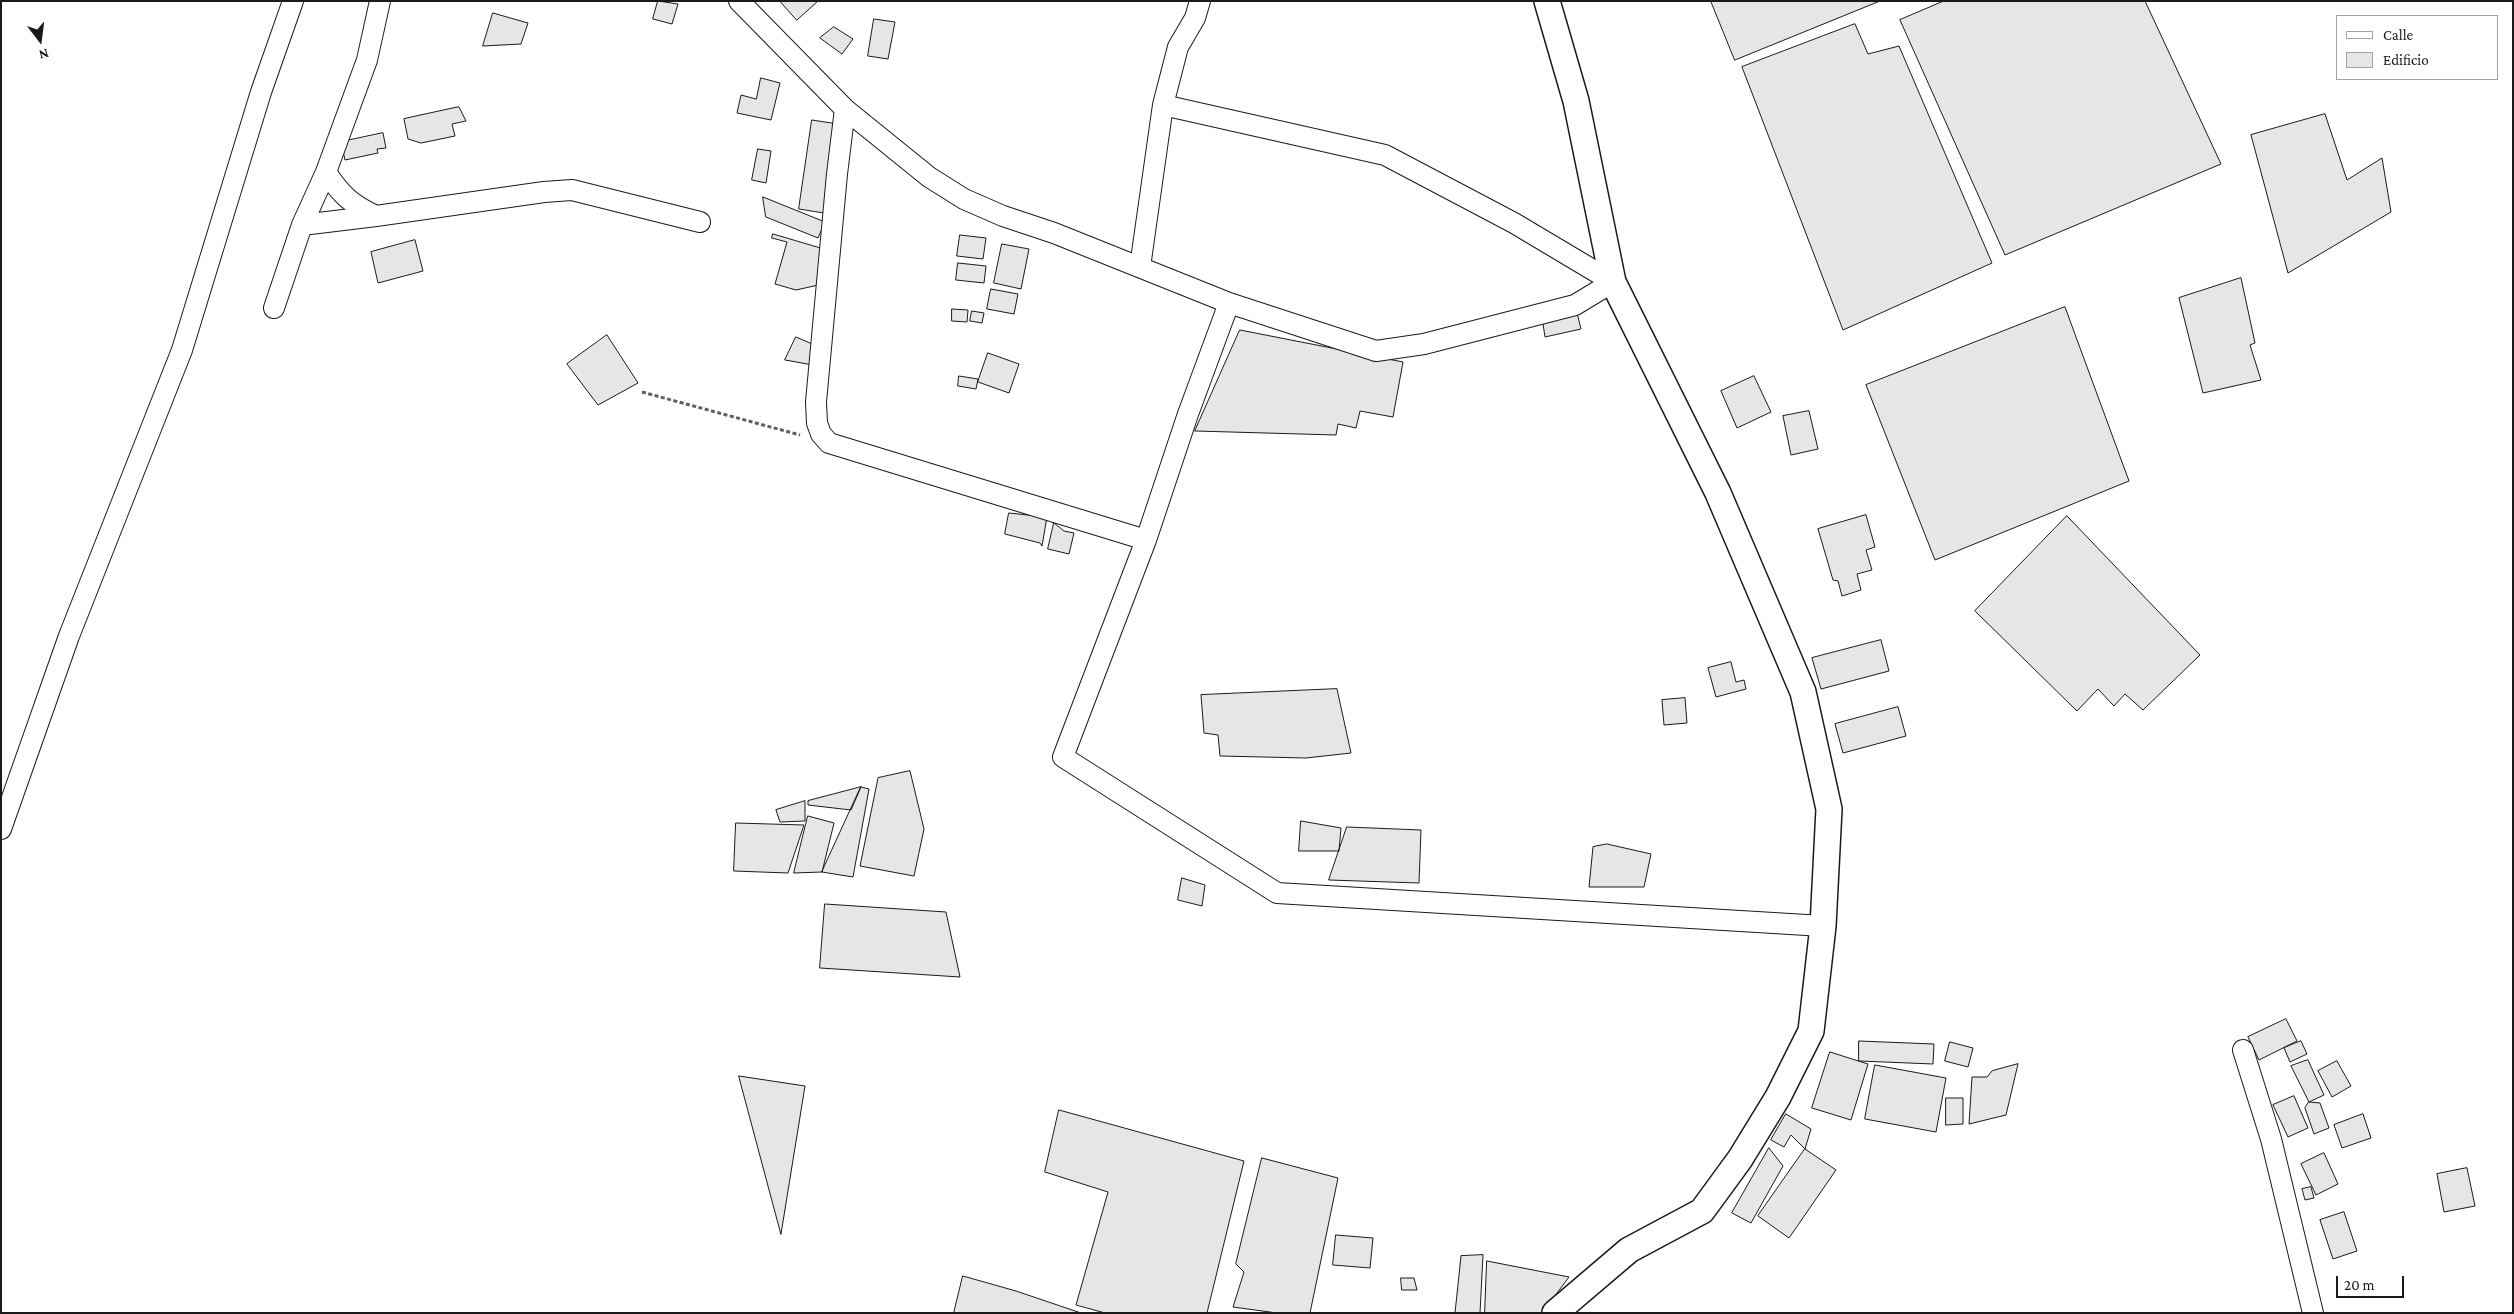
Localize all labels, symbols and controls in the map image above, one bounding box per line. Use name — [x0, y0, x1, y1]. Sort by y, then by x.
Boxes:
north arrow — [15, 15, 65, 65]
legend — [2336, 15, 2499, 80]
text: Calle — [2383, 27, 2413, 43]
text: N — [37, 46, 51, 63]
text: Edificio — [2383, 52, 2429, 68]
scale bar — [2339, 1266, 2406, 1298]
text: 20 m — [2344, 1277, 2375, 1293]

